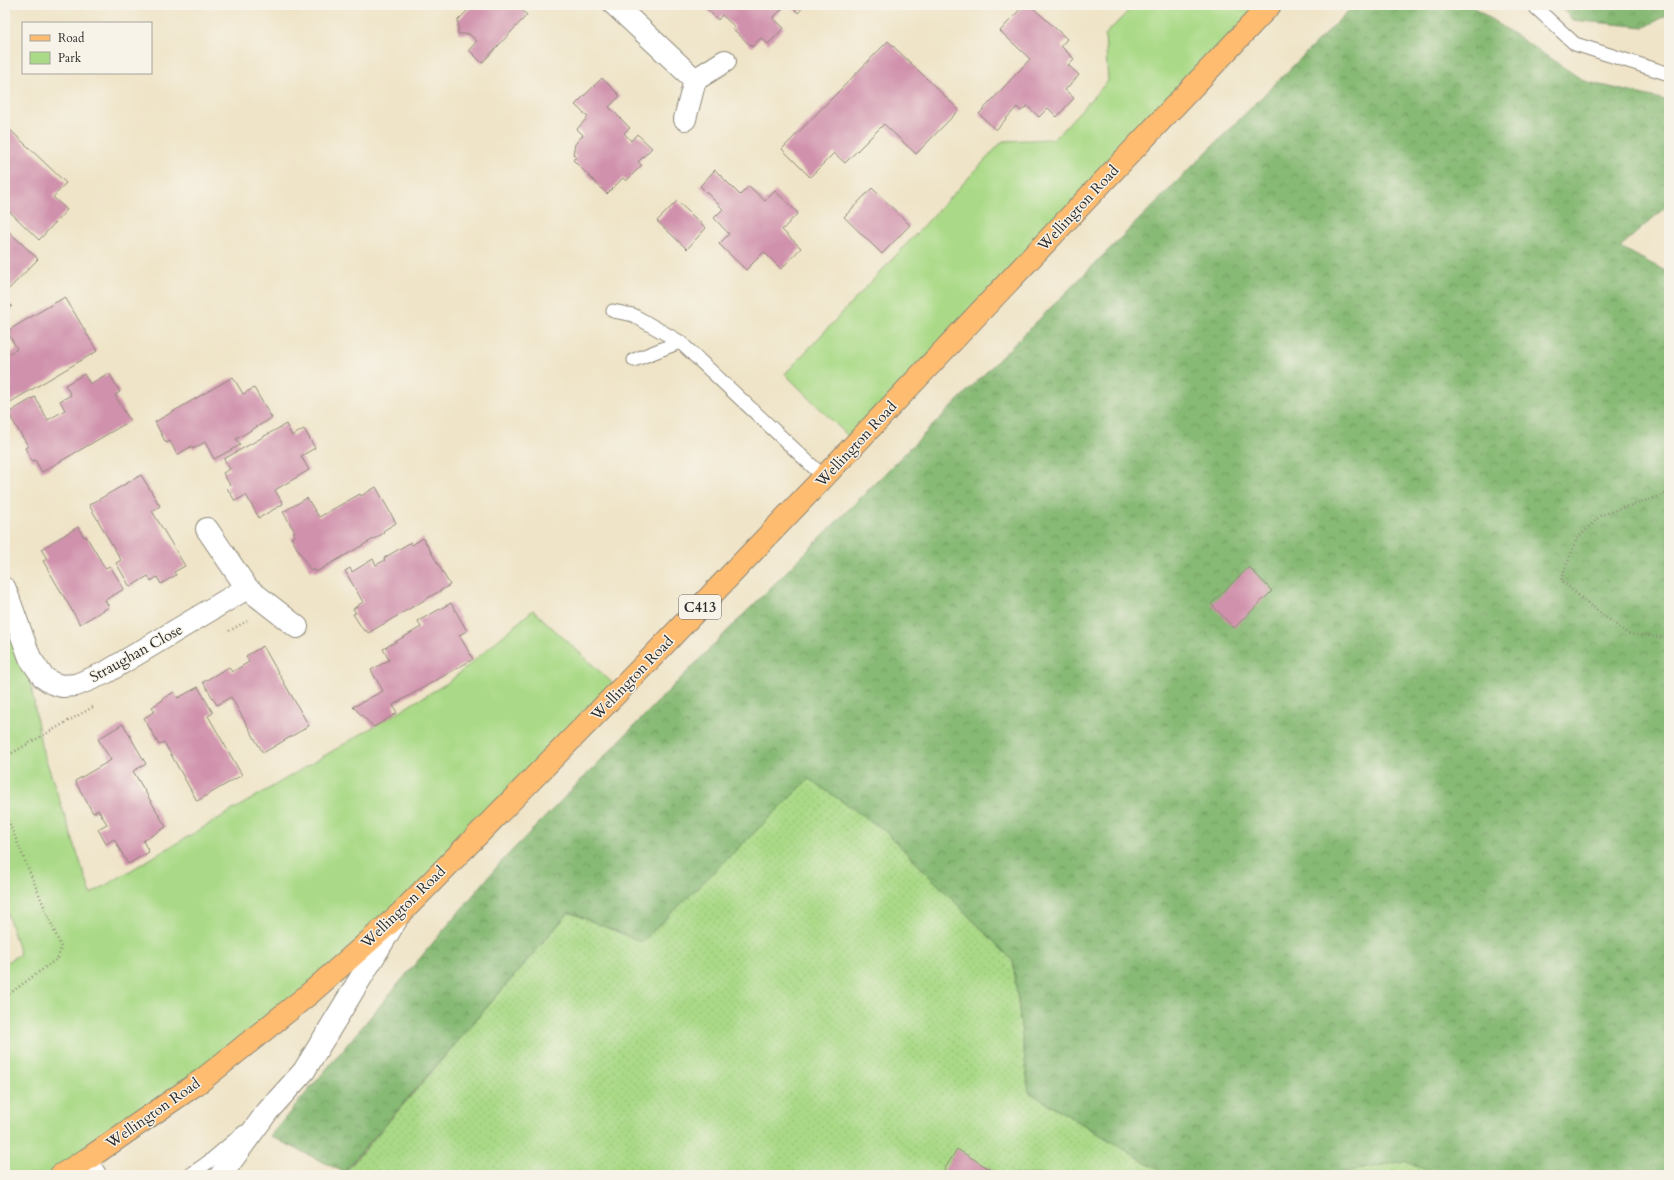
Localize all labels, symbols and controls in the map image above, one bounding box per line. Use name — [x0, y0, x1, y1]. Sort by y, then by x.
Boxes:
legend — [22, 22, 152, 74]
text: Road — [58, 30, 85, 46]
text: Park — [58, 50, 82, 66]
street label: Wellington Road — [1032, 161, 1123, 256]
street label: Wellington Road — [810, 397, 901, 492]
road number: C413 — [679, 595, 721, 619]
street label: Straughan Close — [86, 619, 186, 687]
street label: Wellington Road — [586, 631, 678, 725]
street label: Wellington Road — [356, 861, 450, 953]
street label: Wellington Road — [101, 1073, 204, 1153]

